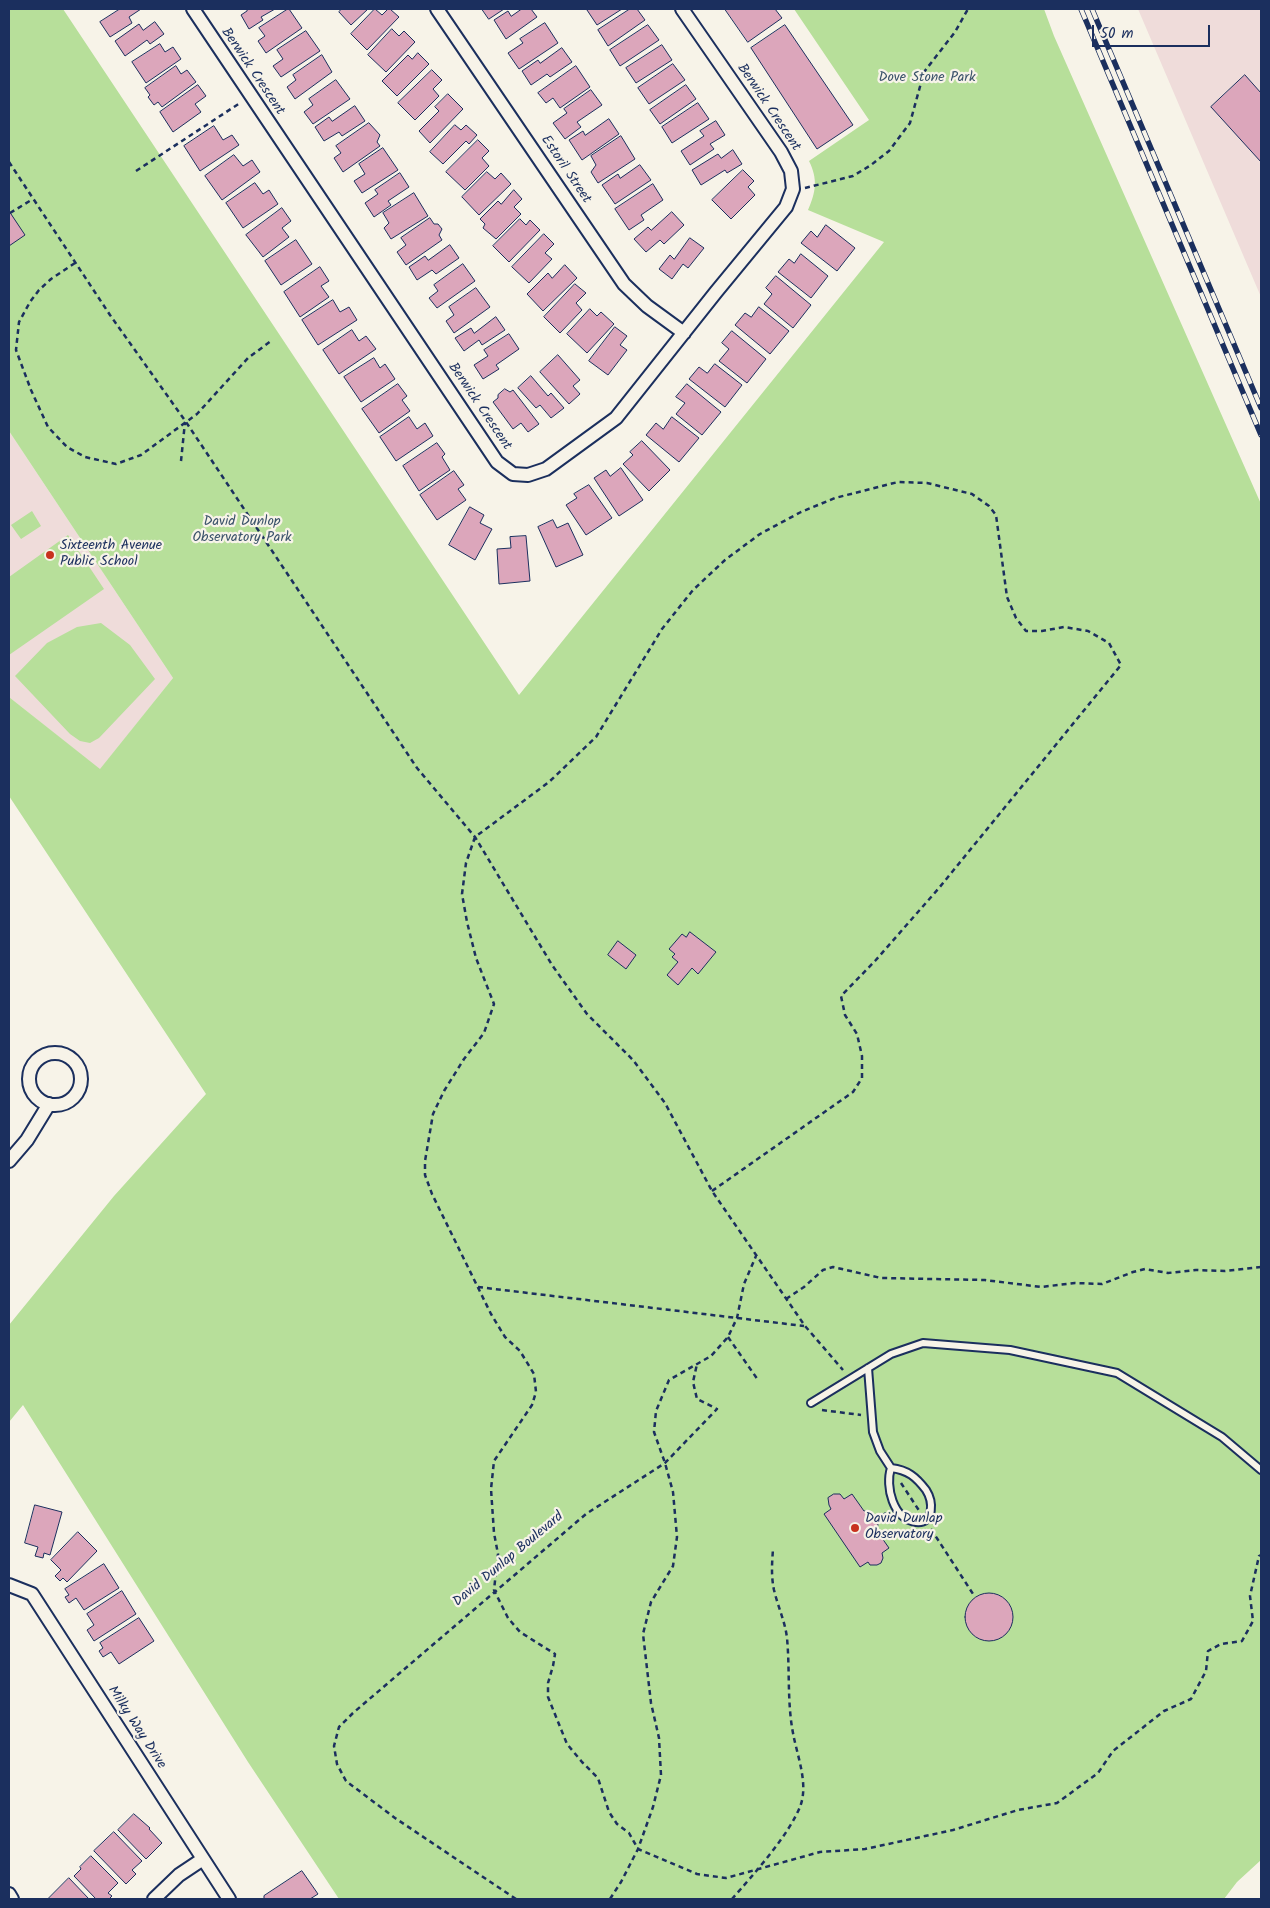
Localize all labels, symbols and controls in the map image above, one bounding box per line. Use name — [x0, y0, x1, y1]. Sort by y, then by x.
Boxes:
scale bar — [1095, 15, 1212, 47]
text: 50 m — [1100, 22, 1134, 46]
street label: Berwick Crescent — [217, 25, 287, 119]
street label: Berwick Crescent — [733, 61, 803, 155]
park label: Dove Stone Park — [878, 71, 976, 87]
street label: Estoril Street — [536, 133, 594, 207]
street label: Berwick Crescent — [444, 360, 514, 454]
park label: David Dunlop Observatory Park — [192, 515, 292, 548]
place label: Sixteenth Avenue Public School — [60, 539, 162, 572]
marker: Sixteenth Avenue Public School — [44, 549, 56, 561]
street label: David Dunlap Boulevard — [450, 1509, 568, 1611]
place label: David Dunlap Observatory — [865, 1512, 942, 1544]
marker: David Dunlap Observatory — [849, 1522, 861, 1534]
street label: Milky Way Drive — [103, 1683, 169, 1773]

